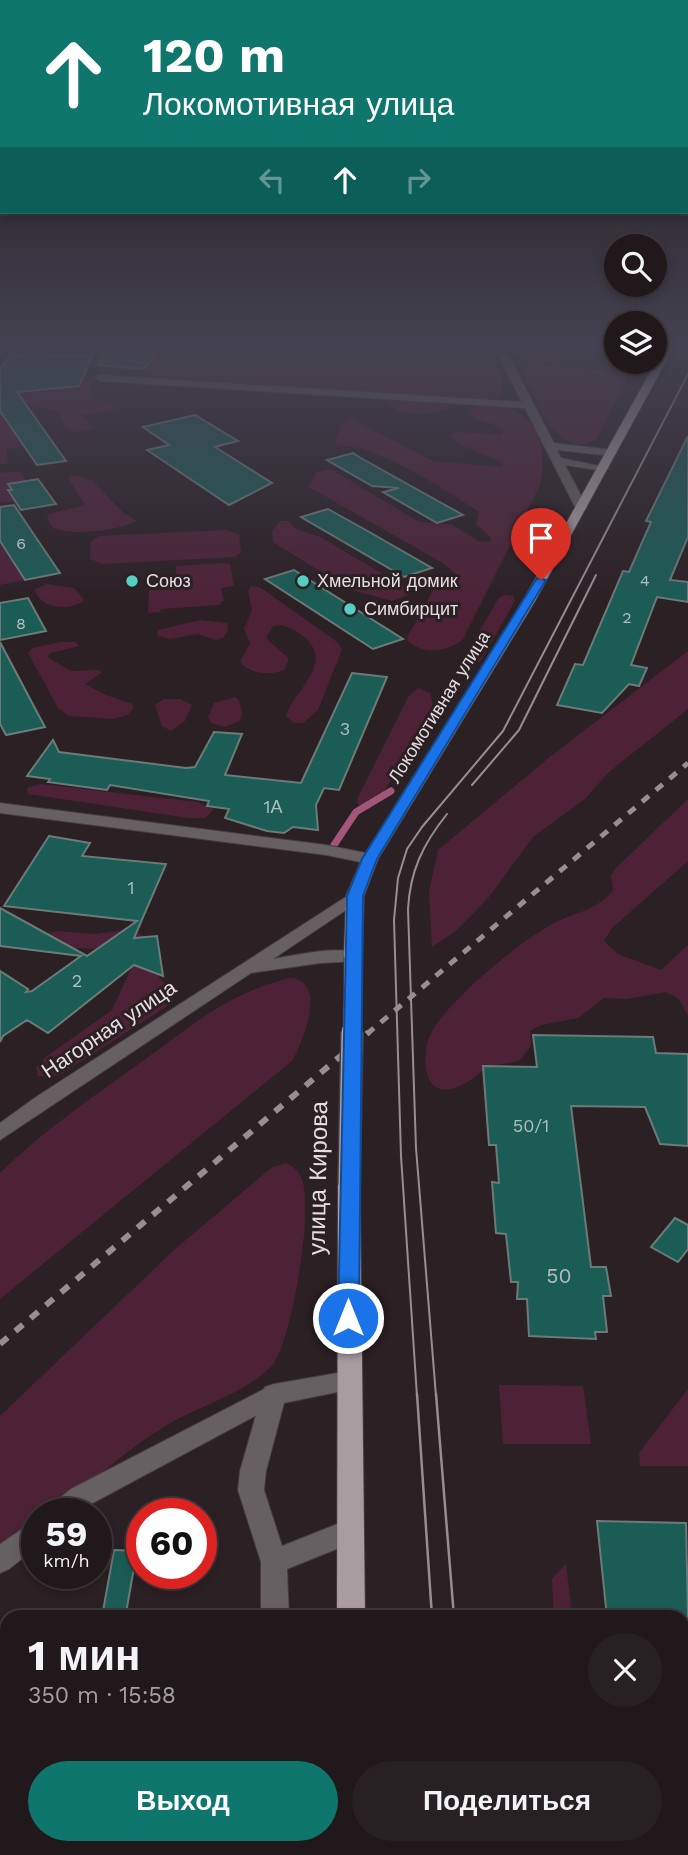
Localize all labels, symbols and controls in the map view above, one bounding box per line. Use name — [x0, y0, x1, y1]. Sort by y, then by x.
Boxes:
text: 120 m — [143, 26, 285, 84]
icon: ahead — [28, 28, 119, 119]
text: Локомотивная улица — [143, 85, 454, 123]
icon: left — [253, 161, 291, 199]
icon: ahead — [326, 161, 364, 199]
icon: right — [399, 161, 437, 199]
map controls — [604, 234, 667, 374]
button: search — [604, 234, 667, 297]
button: layers — [604, 311, 667, 374]
pin — [511, 508, 571, 580]
icon: arrive — [522, 519, 560, 557]
house number: 6 — [16, 534, 26, 553]
place label: Союз — [146, 570, 191, 591]
place label: Хмельной домик — [317, 570, 458, 591]
house number: 4 — [640, 571, 650, 590]
marker: Союз — [124, 573, 140, 589]
marker: Хмельной домик — [295, 573, 311, 589]
place label: Симбирцит — [364, 598, 458, 619]
marker: Симбирцит — [342, 601, 358, 617]
house number: 2 — [622, 608, 632, 627]
house number: 8 — [16, 614, 26, 633]
street label: Локомотивная улица — [383, 626, 494, 787]
house number: 3 — [340, 718, 350, 739]
house number: 1А — [263, 796, 283, 817]
house number: 1 — [127, 877, 135, 898]
house number: 2 — [72, 970, 82, 991]
street label: Нагорная улица — [37, 974, 181, 1083]
street label: улица Кирова — [303, 1100, 333, 1255]
house number: 50/1 — [513, 1115, 549, 1136]
house number: 50 — [546, 1263, 572, 1288]
position arrow — [311, 1281, 385, 1355]
speed limit sign: 60 — [126, 1498, 217, 1589]
text: 59 — [46, 1513, 87, 1555]
text: km/h — [43, 1550, 90, 1571]
text: 1 мин — [28, 1631, 140, 1680]
button: close — [588, 1633, 662, 1707]
text: 350 m · 15:58 — [28, 1682, 176, 1709]
button: Выход — [28, 1761, 338, 1841]
button: Поделиться — [352, 1761, 662, 1841]

